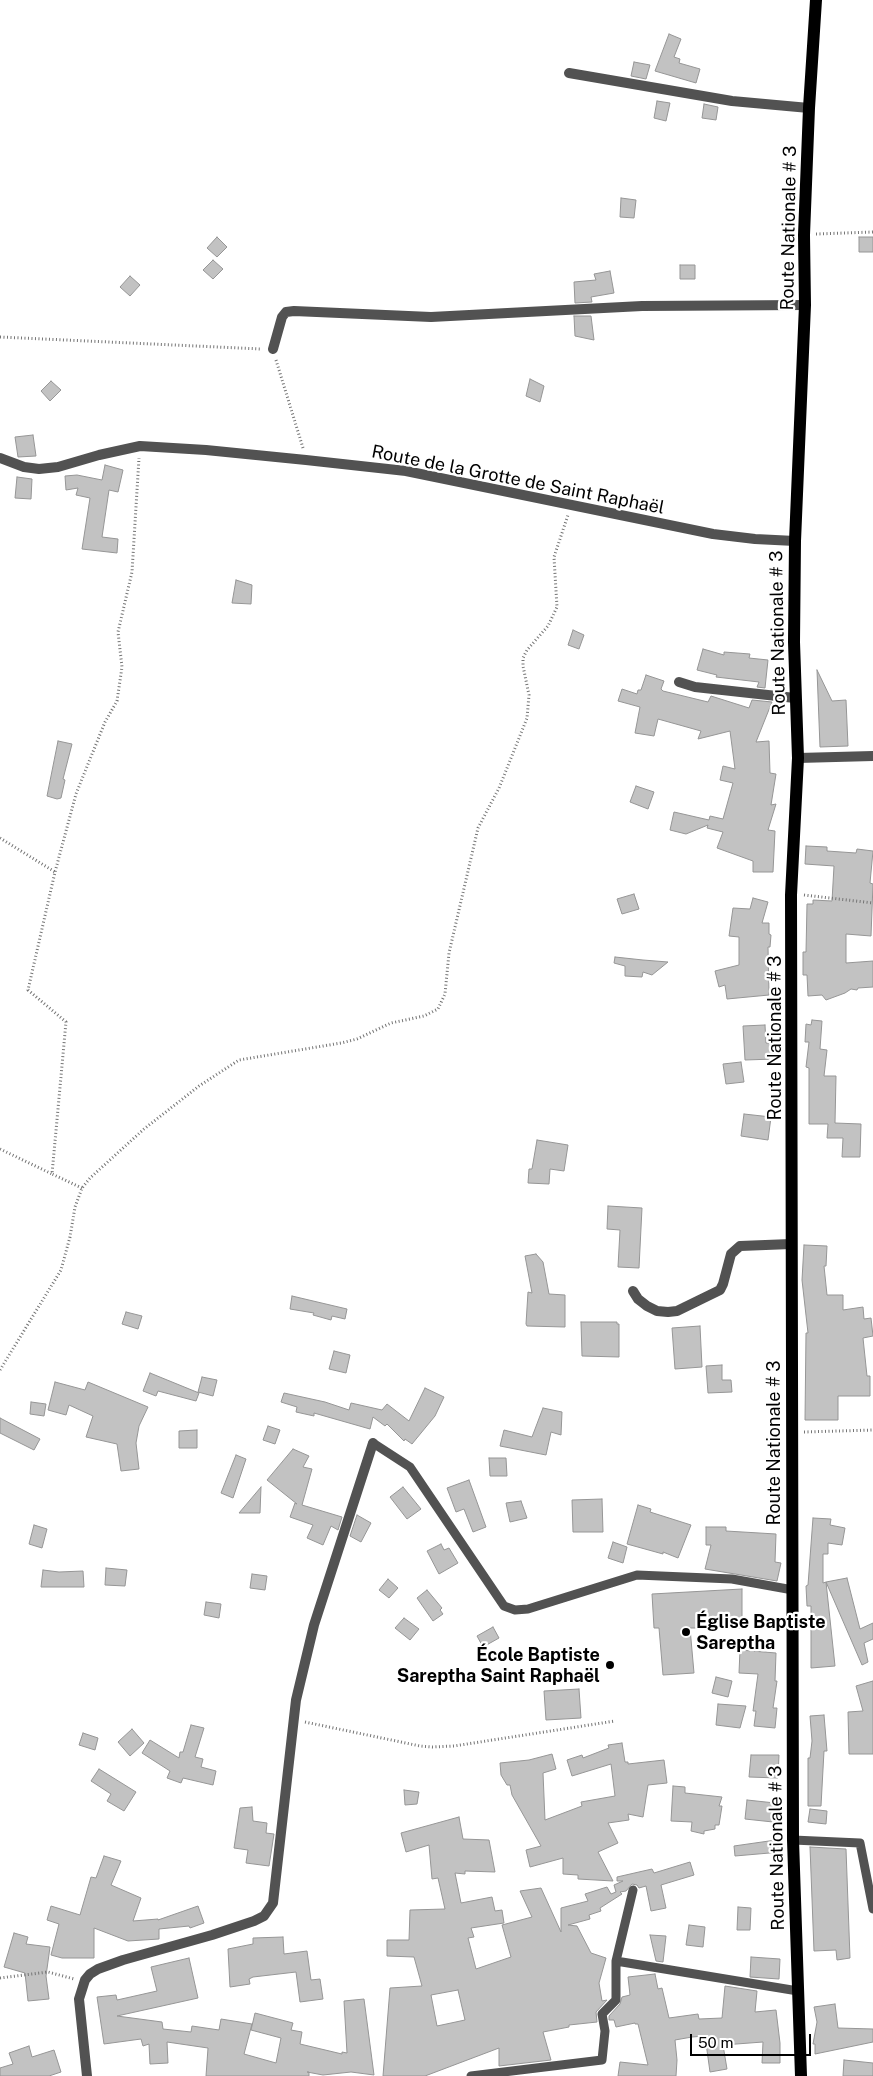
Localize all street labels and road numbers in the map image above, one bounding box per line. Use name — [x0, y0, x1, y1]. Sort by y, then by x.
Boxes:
street label: Route Nationale # 3 — [777, 145, 801, 311]
street label: Route de la Grotte de Saint Raphaël — [370, 441, 666, 519]
street label: Route Nationale # 3 — [766, 550, 790, 716]
street label: Route Nationale # 3 — [764, 956, 786, 1120]
street label: Route Nationale # 3 — [763, 1361, 785, 1525]
street label: Route Nationale # 3 — [765, 1765, 789, 1931]

